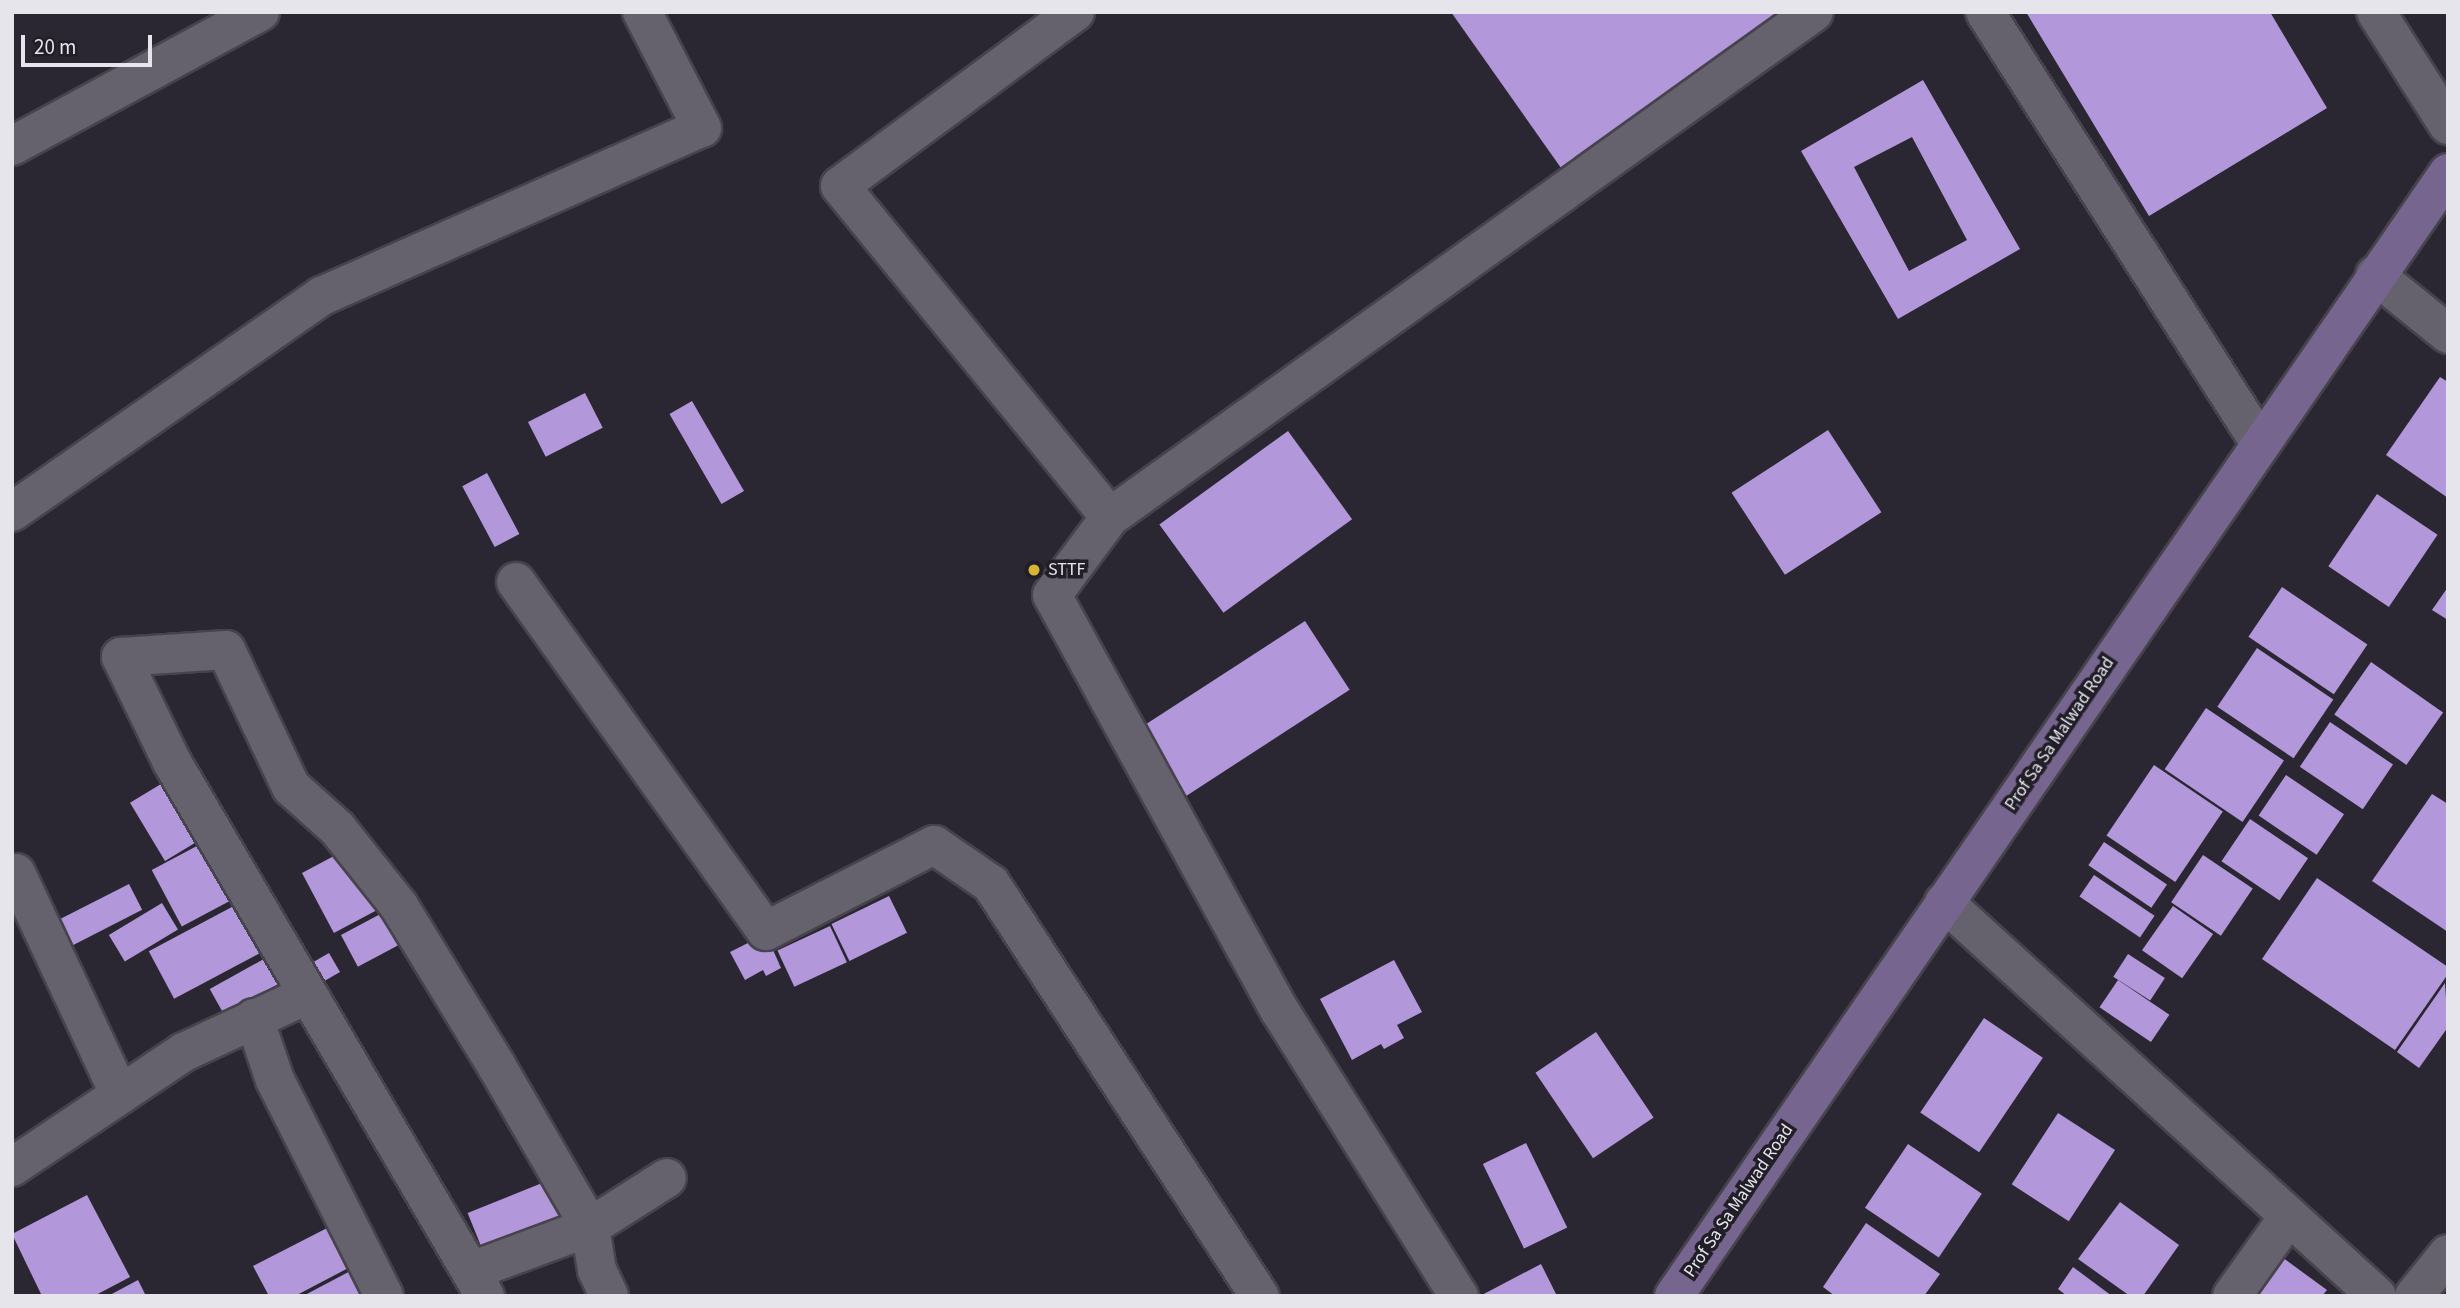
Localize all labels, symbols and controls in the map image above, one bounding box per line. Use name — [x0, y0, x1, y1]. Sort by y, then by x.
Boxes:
scale bar — [24, 21, 156, 65]
text: 20 m — [34, 32, 76, 62]
place label: STTF — [1048, 559, 1085, 581]
marker: STTF — [1026, 562, 1042, 578]
street label: Prof Sa Sa Malwad Road — [2001, 653, 2119, 815]
street label: Prof Sa Sa Malwad Road — [1680, 1120, 1798, 1282]

